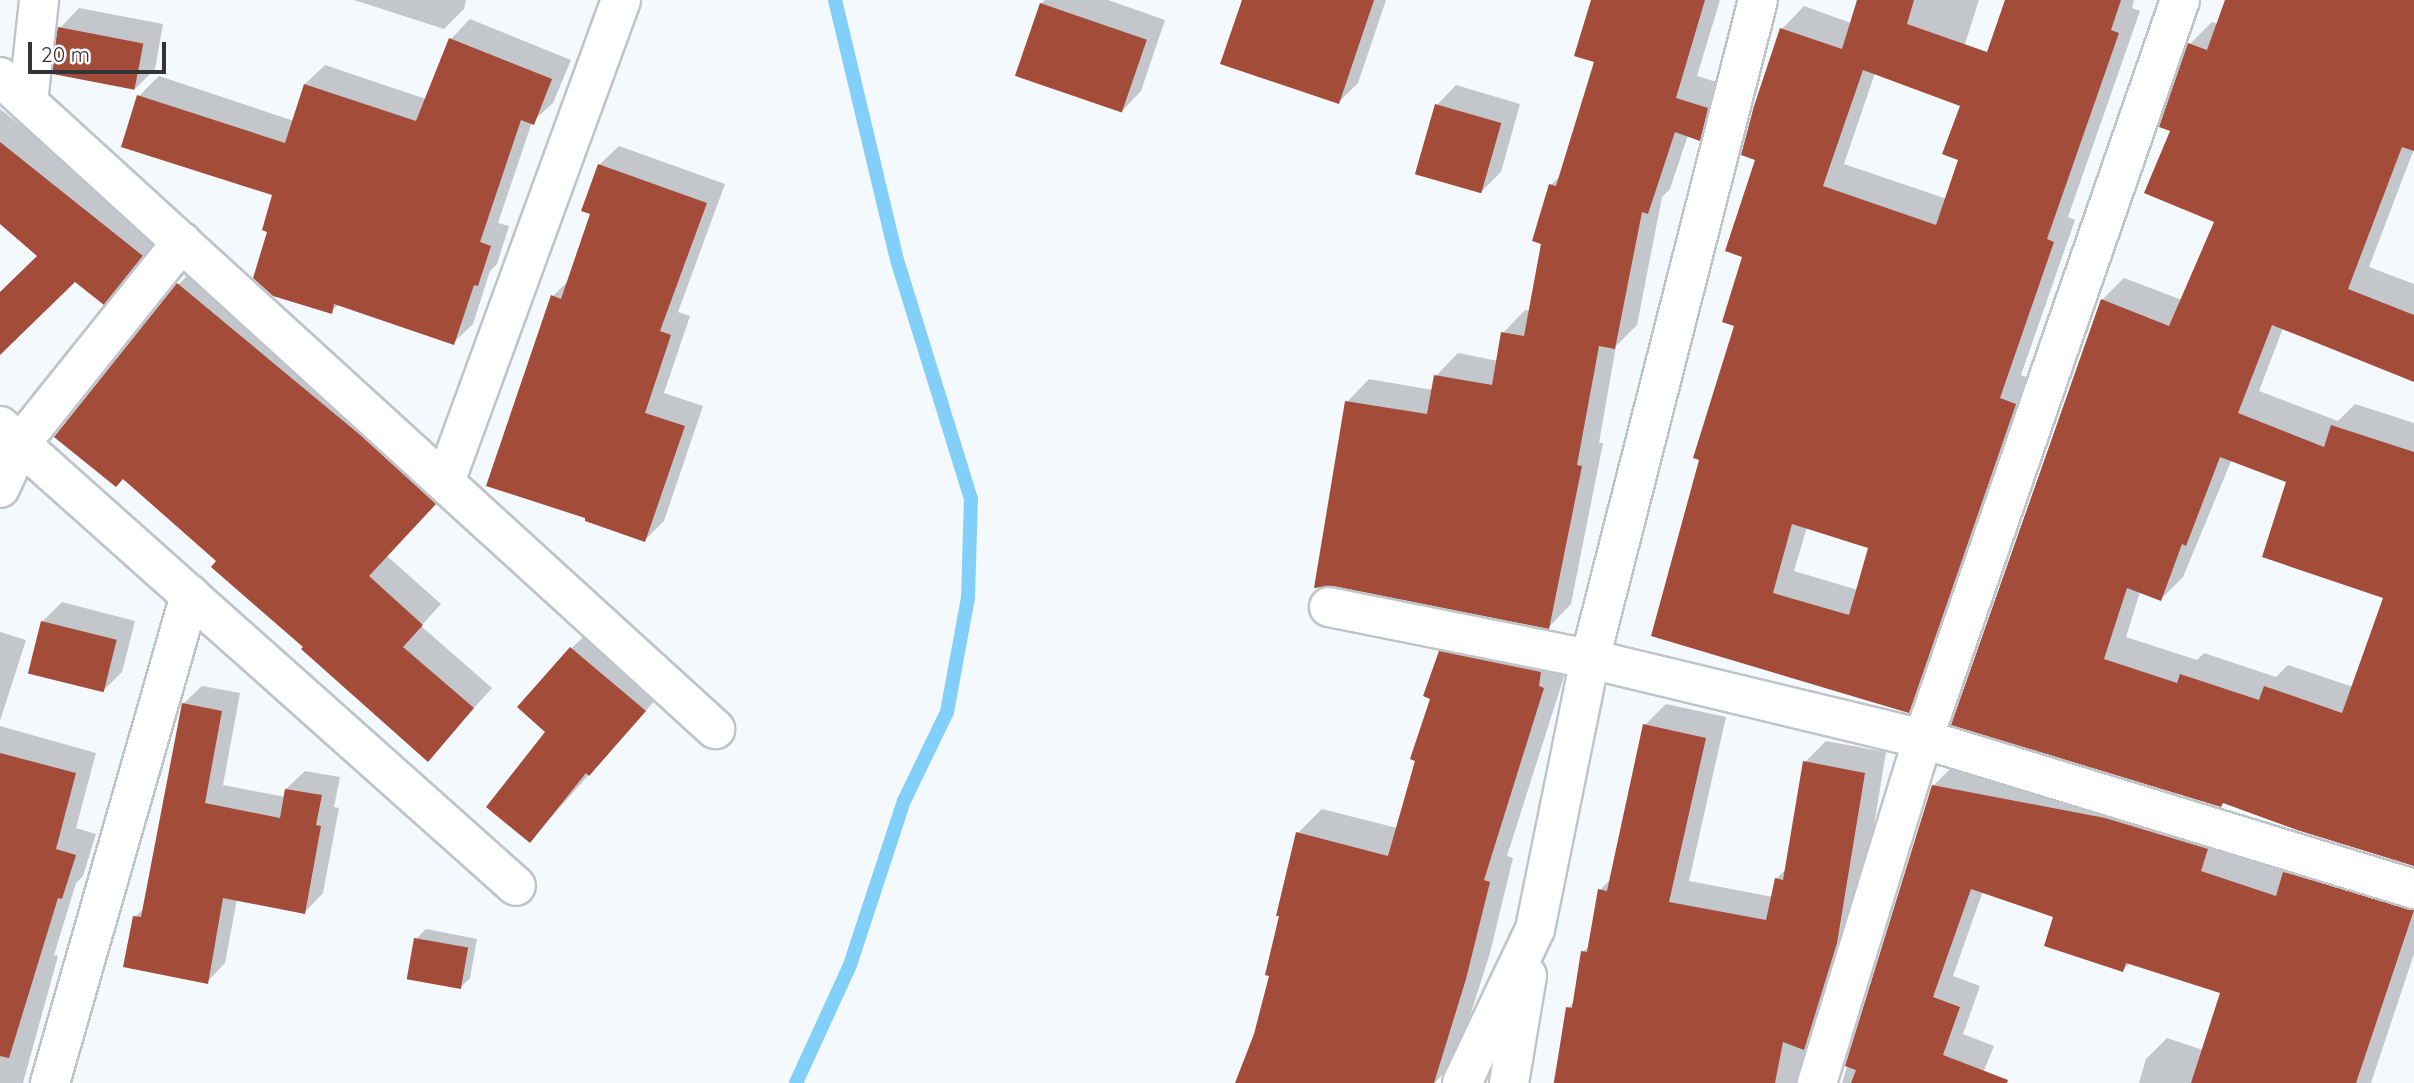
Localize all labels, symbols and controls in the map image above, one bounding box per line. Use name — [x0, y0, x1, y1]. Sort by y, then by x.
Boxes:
scale bar — [32, 28, 170, 72]
text: 20 m — [41, 41, 90, 67]

